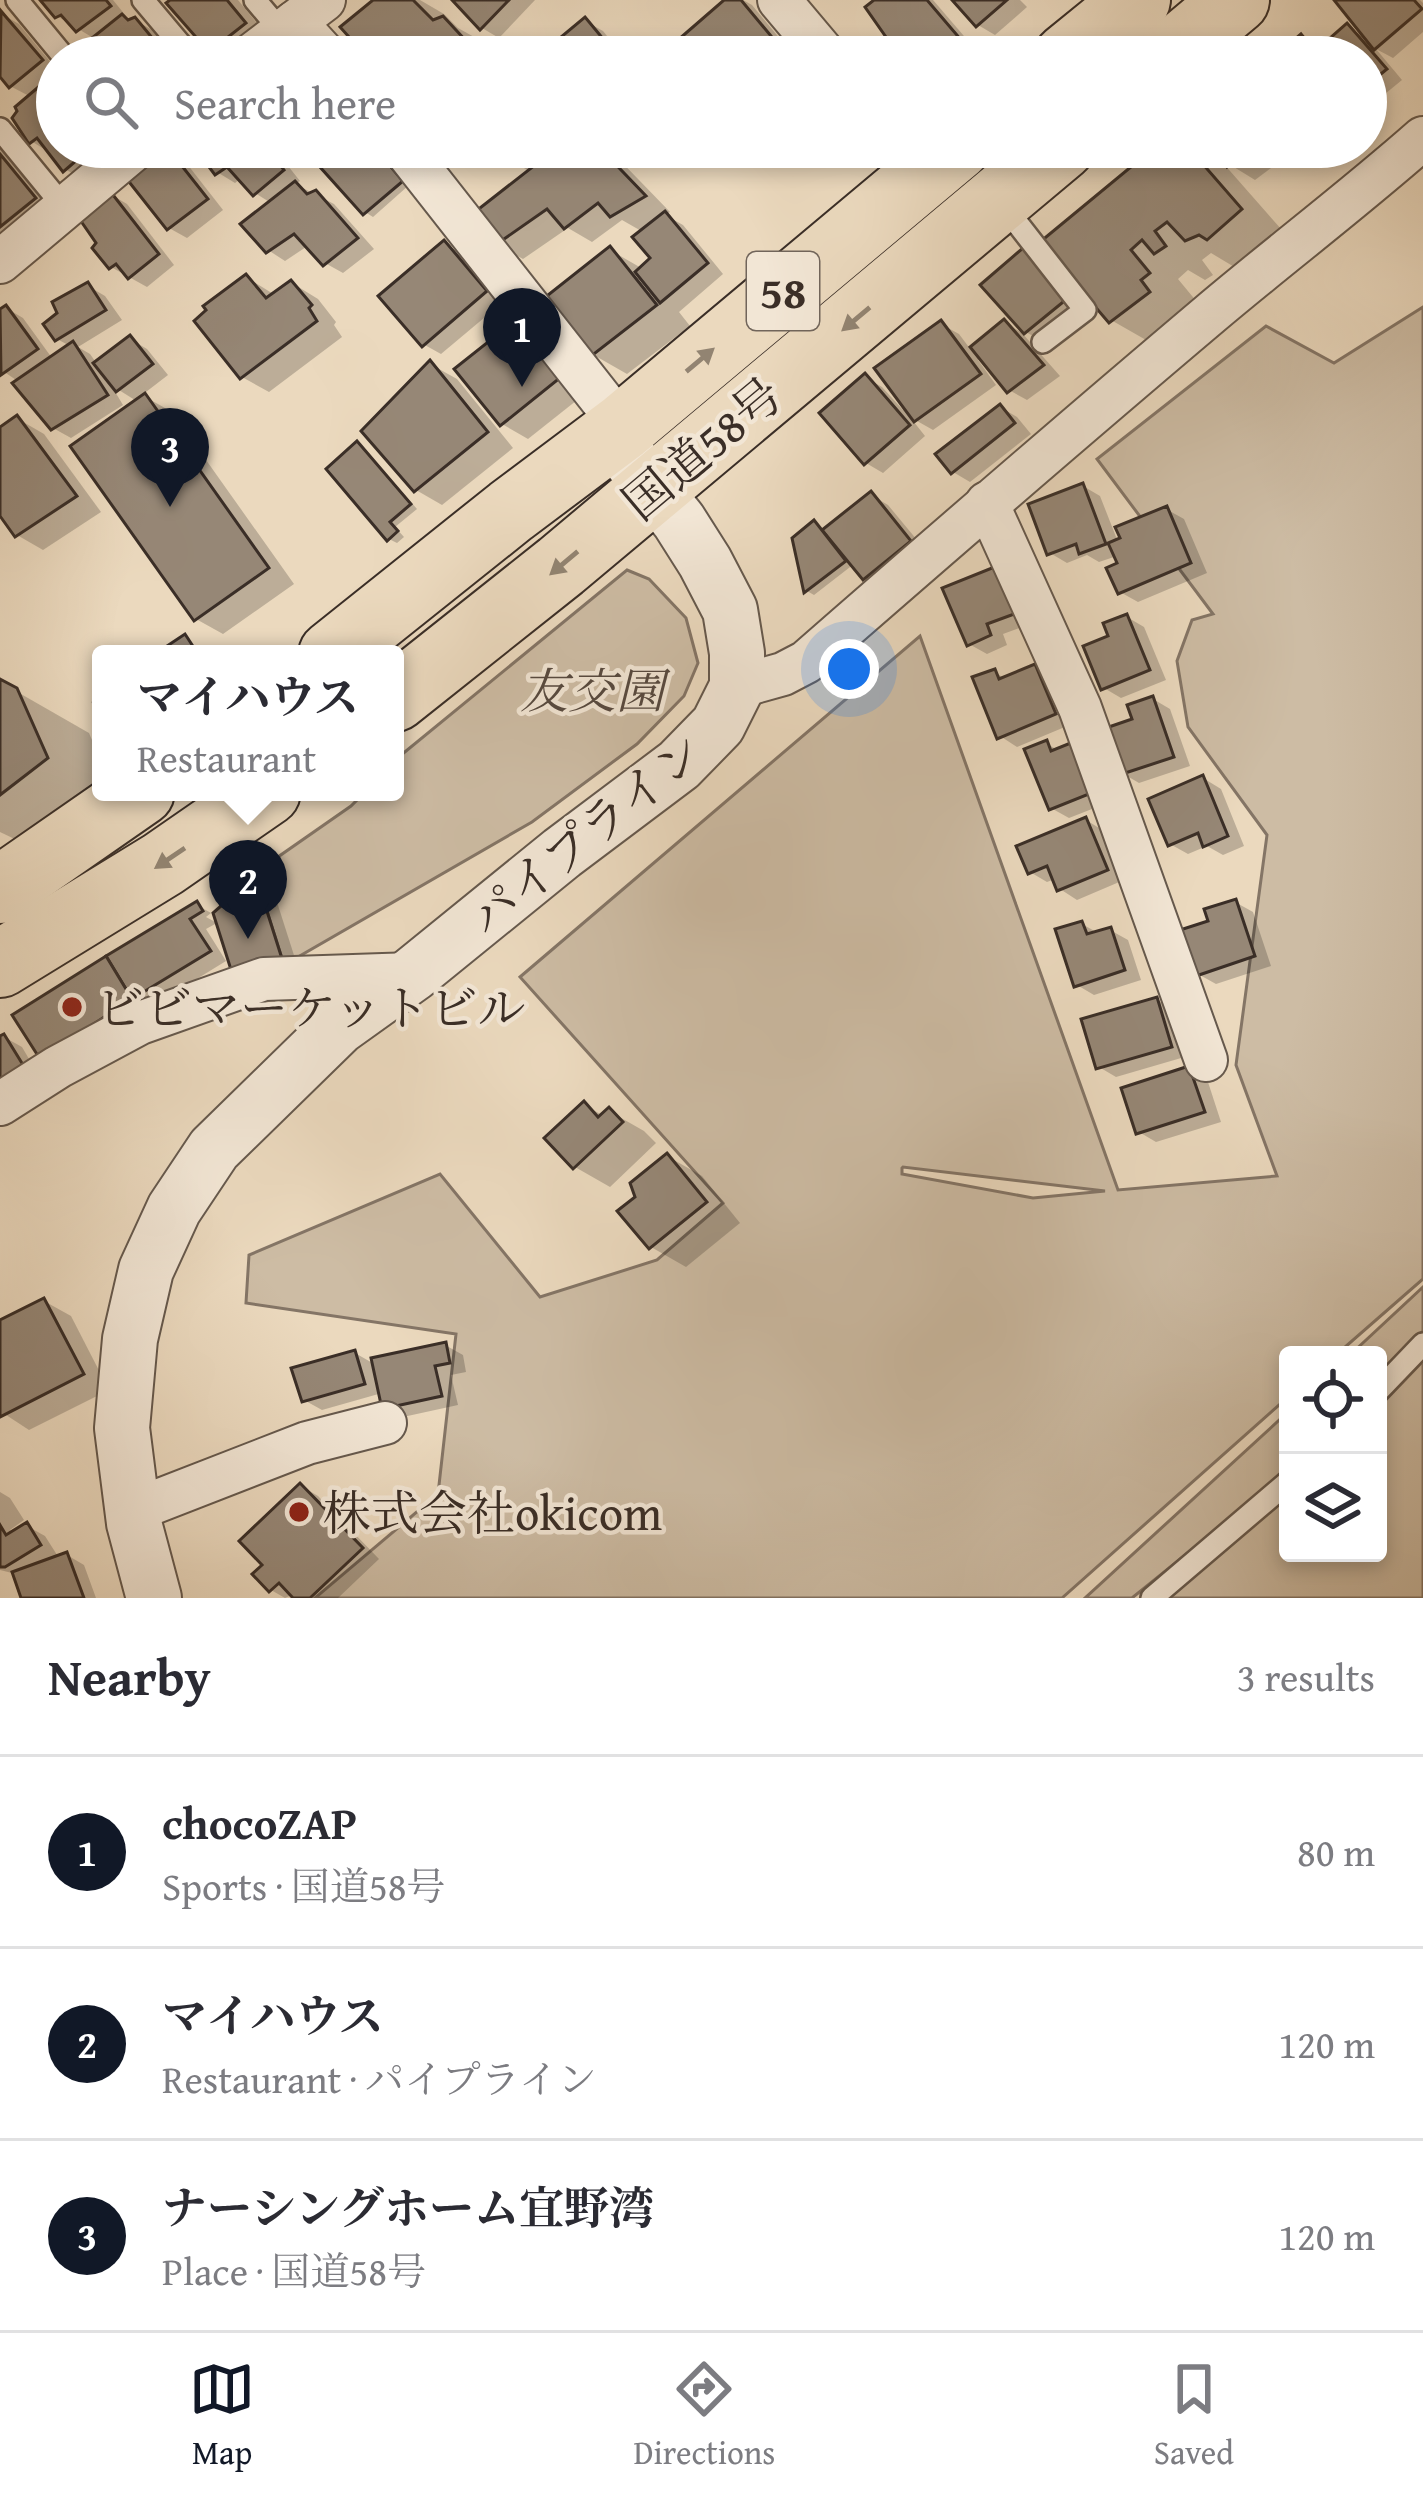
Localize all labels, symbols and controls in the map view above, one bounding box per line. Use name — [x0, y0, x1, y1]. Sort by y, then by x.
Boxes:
search box — [36, 36, 1387, 168]
icon: search — [78, 69, 144, 135]
text: Search here — [174, 70, 396, 135]
road number: 58 — [747, 252, 819, 330]
pin: 1 — [483, 288, 561, 387]
one-way arrow — [841, 305, 871, 331]
one-way arrow — [684, 348, 715, 374]
street label: 国道58号 — [606, 360, 798, 536]
pin: 3 — [131, 408, 209, 507]
one-way arrow — [549, 550, 579, 576]
your location — [819, 639, 879, 699]
popup — [92, 645, 404, 801]
park label: 友交園 — [520, 655, 671, 726]
text: マイハウス — [137, 664, 359, 729]
street label: パイプライン — [453, 717, 719, 951]
text: Restaurant — [137, 729, 316, 786]
pin: 2 — [209, 840, 287, 939]
one-way arrow — [154, 847, 187, 869]
place label: ビビマーケットビル — [96, 972, 526, 1043]
marker: ビビマーケットビル — [59, 994, 85, 1020]
map controls — [1279, 1346, 1387, 1562]
button: locate — [1279, 1346, 1387, 1454]
button: layers — [1279, 1454, 1387, 1562]
place label: 株式会社okicom — [323, 1477, 662, 1548]
marker: 株式会社okicom — [286, 1499, 312, 1525]
text: Nearby — [48, 1639, 211, 1714]
text: 3 results — [1237, 1648, 1375, 1705]
text: chocoZAP — [162, 1790, 357, 1855]
text: 1 — [77, 1823, 97, 1880]
text: 80 m — [1297, 1823, 1375, 1880]
text: Sports · 国道58号 — [162, 1857, 446, 1914]
text: マイハウス — [162, 1983, 384, 2048]
text: 2 — [77, 2015, 97, 2072]
text: 120 m — [1278, 2015, 1375, 2072]
text: Restaurant · パイプライン — [162, 2050, 597, 2107]
text: ナーシングホーム宜野湾 — [162, 2175, 654, 2240]
text: 3 — [77, 2207, 97, 2264]
text: 120 m — [1278, 2207, 1375, 2264]
text: Place · 国道58号 — [162, 2242, 426, 2299]
tab: Map — [189, 2356, 255, 2476]
tab: Directions — [634, 2356, 775, 2476]
tab: Saved — [1154, 2356, 1234, 2476]

